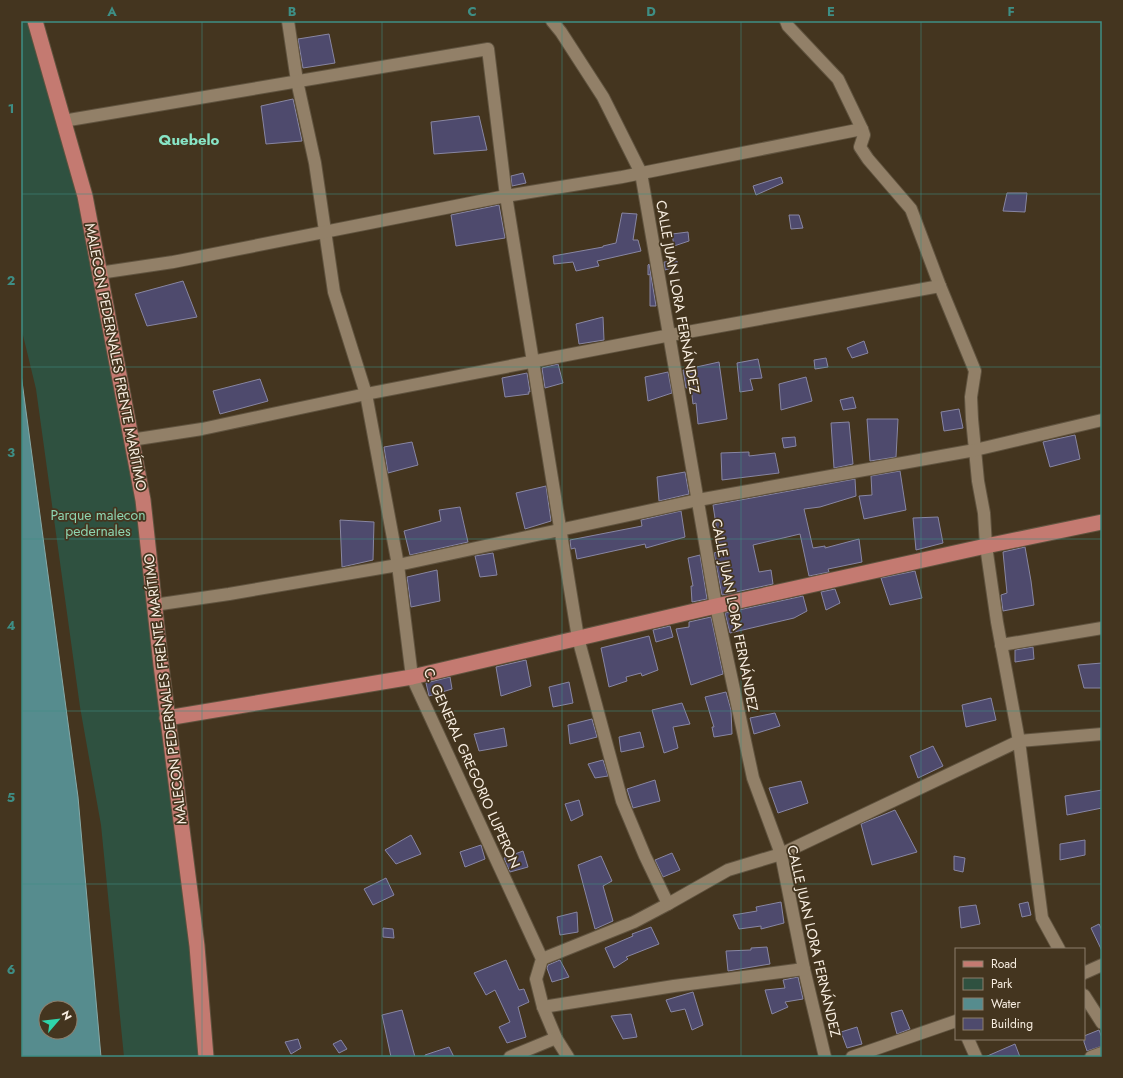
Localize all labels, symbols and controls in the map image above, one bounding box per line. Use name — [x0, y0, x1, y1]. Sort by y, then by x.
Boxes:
text: A — [106, 2, 117, 21]
text: B — [288, 2, 297, 21]
text: C — [467, 2, 477, 21]
text: D — [646, 2, 656, 21]
text: E — [827, 2, 835, 21]
text: F — [1007, 2, 1015, 21]
text: 1 — [8, 99, 14, 118]
district label: Quebelo — [159, 129, 220, 151]
street label: CALLE JUAN LORA FERNÁNDEZ — [651, 199, 705, 396]
street label: MALECON PEDERNALES FRENTE MARÍTIMO — [80, 221, 152, 493]
text: 2 — [7, 271, 15, 290]
text: 3 — [7, 443, 15, 462]
park label: Parque malecon pedernales — [50, 505, 146, 541]
street label: CALLE JUAN LORA FERNÁNDEZ — [706, 517, 764, 714]
street label: MALECON PEDERNALES FRENTE MARÍTIMO — [138, 552, 192, 826]
text: 4 — [6, 616, 16, 635]
street label: C. GENERAL GREGORIO LUPERON — [419, 665, 525, 871]
text: 5 — [7, 788, 15, 807]
street label: CALLE JUAN LORA FERNÁNDEZ — [782, 843, 846, 1039]
legend — [955, 948, 1085, 1040]
text: Road — [991, 955, 1017, 973]
text: 6 — [7, 960, 16, 979]
text: Park — [991, 975, 1013, 993]
text: Water — [991, 995, 1022, 1013]
north arrow — [38, 1000, 78, 1040]
text: N — [58, 1008, 76, 1023]
text: Building — [991, 1015, 1033, 1033]

